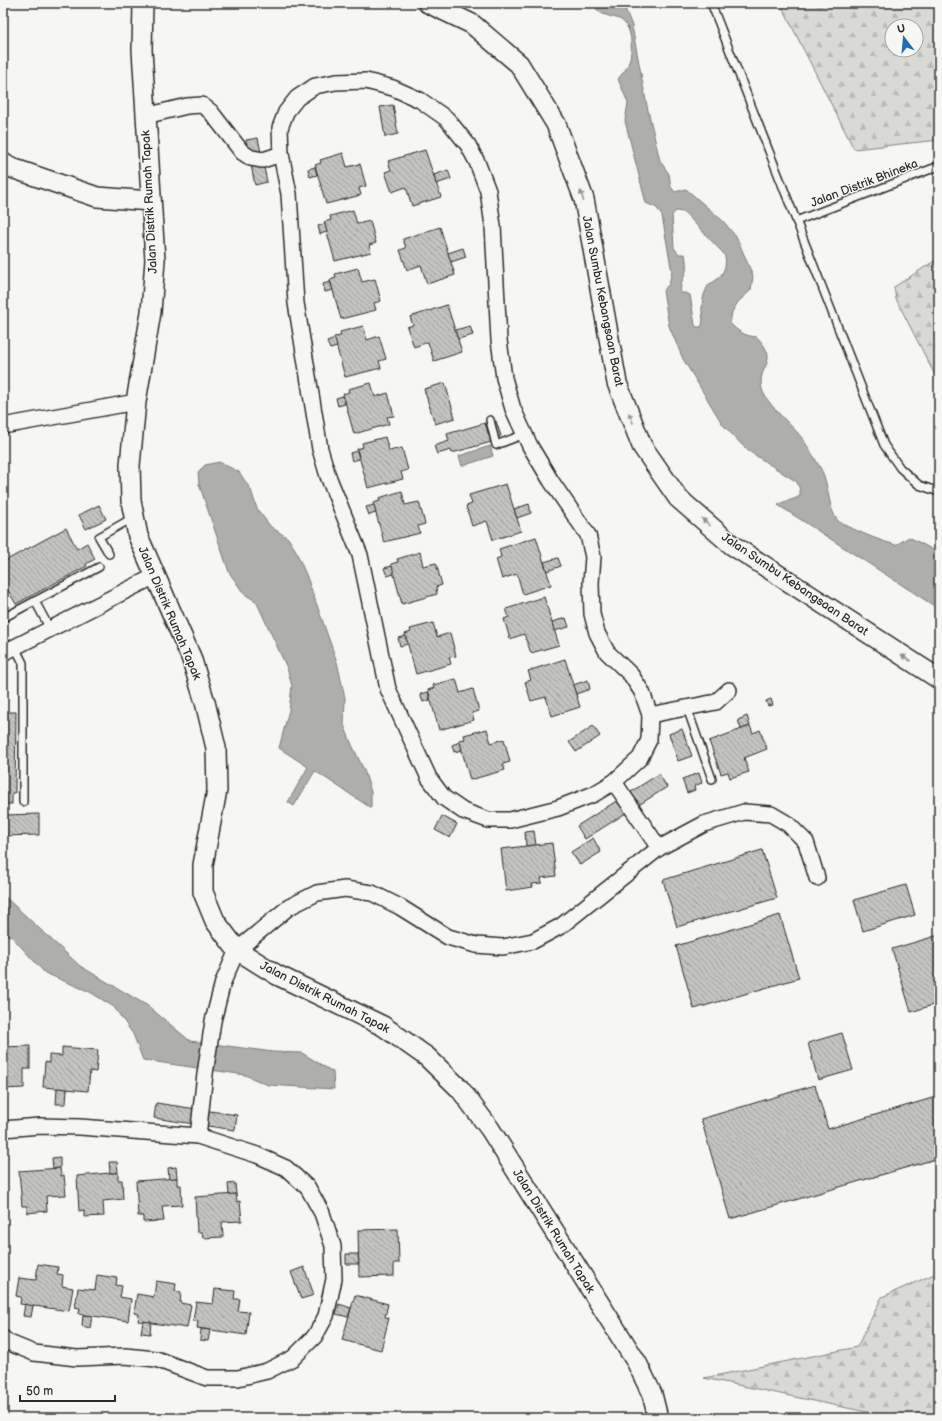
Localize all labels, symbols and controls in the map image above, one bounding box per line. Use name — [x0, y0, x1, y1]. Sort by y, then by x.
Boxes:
north arrow — [884, 18, 924, 58]
text: U — [896, 21, 907, 36]
street label: Jalan Distrik Rumah Tapak — [138, 130, 161, 274]
street label: Jalan Distrik Bhineka — [808, 156, 920, 211]
one-way arrow — [579, 190, 585, 202]
street label: Jalan Sumbu Kebangsaan Barat — [579, 214, 626, 388]
one-way arrow — [628, 412, 634, 424]
one-way arrow — [701, 518, 711, 527]
street label: Jalan Sumbu Kebangsaan Barat — [719, 530, 871, 639]
street label: Jalan Distrik Rumah Tapak — [135, 544, 205, 682]
one-way arrow — [901, 654, 911, 662]
street label: Jalan Distrik Rumah Tapak — [257, 958, 392, 1037]
street label: Jalan Distrik Rumah Tapak — [509, 1166, 598, 1296]
scale bar — [20, 1377, 115, 1403]
text: 50 m — [26, 1384, 53, 1399]

